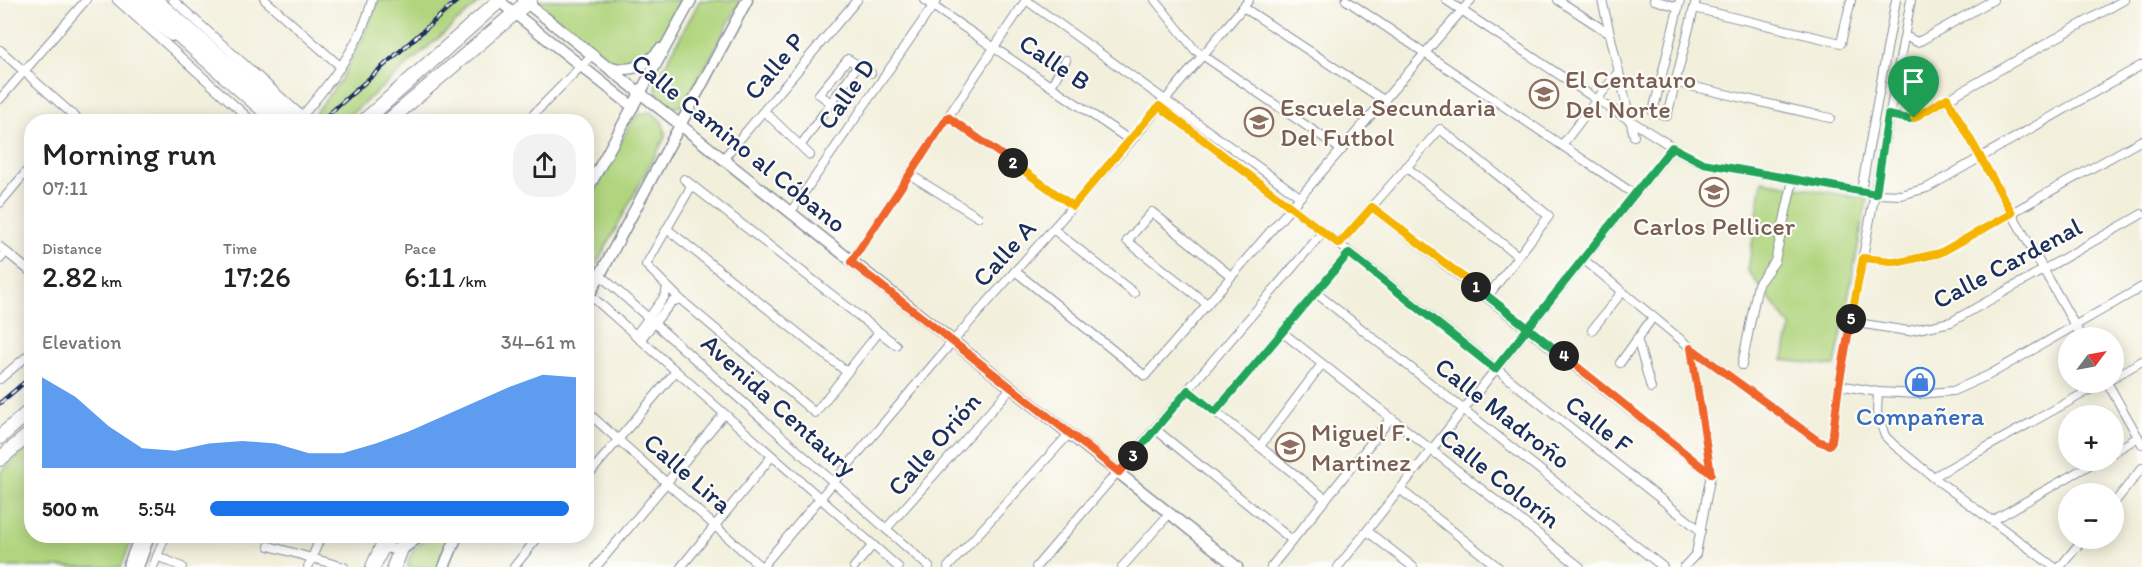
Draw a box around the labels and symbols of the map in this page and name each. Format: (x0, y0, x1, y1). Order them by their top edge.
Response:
street label: Calle P (737, 26, 811, 106)
street label: Calle B (1013, 26, 1097, 98)
street label: Calle Camino al Cóbano (625, 46, 853, 240)
street label: Calle D (810, 52, 882, 136)
pin (1888, 56, 1939, 118)
place label: El Centauro Del Norte (1565, 63, 1696, 125)
school or university icon: El Centauro Del Norte (1528, 78, 1560, 110)
place label: Escuela Secundaria Del Futbol (1280, 91, 1496, 153)
school or university icon: Escuela Secundaria Del Futbol (1243, 106, 1275, 138)
pin: 2 (998, 148, 1028, 178)
school or university icon: Carlos Pellicer (1698, 176, 1730, 208)
place label: Carlos Pellicer (1633, 210, 1796, 242)
street label: Calle Cardenal (1927, 210, 2087, 316)
street label: Calle A (965, 212, 1043, 293)
pin: 1 (1461, 272, 1491, 302)
pin: 5 (1836, 304, 1866, 334)
street label: Avenida Centaury (695, 327, 863, 483)
north arrow (2058, 327, 2124, 393)
pin: 4 (1549, 341, 1579, 371)
street label: Calle Madroño (1429, 350, 1577, 476)
shop icon: Compañera (1904, 366, 1936, 398)
street label: Calle Orión (880, 385, 988, 502)
street label: Calle F (1559, 388, 1639, 461)
place label: Compañera (1856, 400, 1985, 432)
place label: Miguel F. Martinez (1311, 416, 1411, 478)
street label: Calle Colorín (1433, 421, 1567, 535)
street label: Calle Lira (637, 426, 739, 520)
school or university icon: Miguel F. Martinez (1274, 431, 1306, 463)
pin: 3 (1118, 441, 1148, 471)

